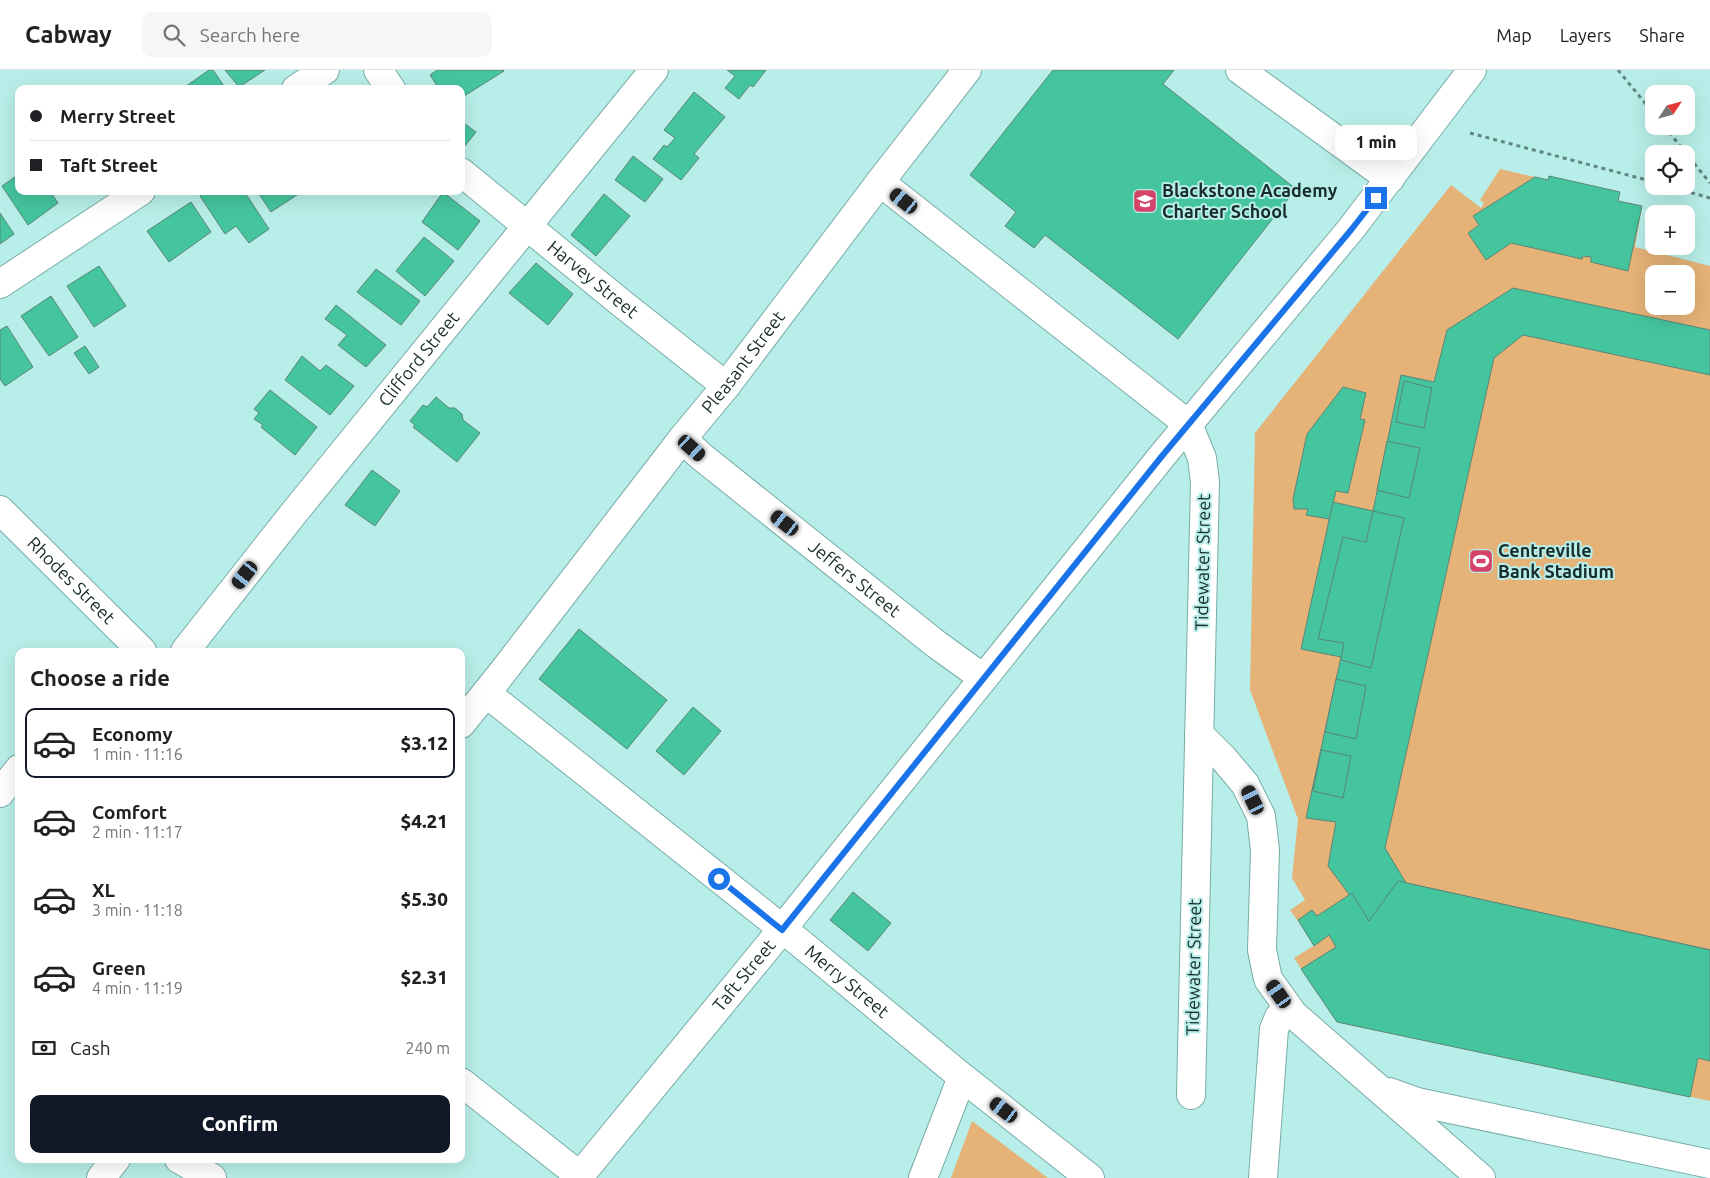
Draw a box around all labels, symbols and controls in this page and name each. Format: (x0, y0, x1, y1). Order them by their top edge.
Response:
search box (142, 12, 492, 57)
text: Cabway (25, 21, 112, 48)
icon: search (160, 21, 188, 49)
text: Search here (200, 24, 300, 46)
text: Map (1496, 25, 1532, 45)
text: Layers (1560, 25, 1611, 45)
text: Share (1639, 25, 1685, 45)
north arrow (1645, 85, 1695, 135)
map controls (1645, 85, 1695, 315)
text: Merry Street (60, 105, 175, 127)
callout: 1 min (1335, 126, 1417, 160)
text: 1 min (1356, 133, 1396, 151)
button: locate (1645, 145, 1695, 195)
text: Taft Street (60, 154, 158, 176)
place label: Blackstone Academy Charter School (1162, 180, 1338, 221)
car (887, 186, 920, 216)
route end (1365, 187, 1387, 209)
school or university icon: Blackstone Academy Charter School (1132, 188, 1158, 214)
button: + (1645, 205, 1695, 255)
street label: Harvey Street (544, 236, 643, 321)
button: − (1645, 265, 1695, 315)
street label: Clifford Street (374, 307, 462, 410)
street label: Pleasant Street (697, 307, 788, 417)
car (675, 432, 708, 464)
street label: Tidewater Street (1191, 494, 1213, 630)
car (768, 508, 801, 538)
street label: Rhodes Street (24, 532, 119, 627)
street label: Jeffers Street (805, 535, 905, 621)
place label: Centreville Bank Stadium (1498, 540, 1614, 581)
sports icon: Centreville Bank Stadium (1468, 548, 1494, 574)
car (229, 559, 260, 591)
text: Choose a ride (30, 665, 170, 690)
icon: car (32, 721, 77, 766)
text: Economy (92, 723, 173, 745)
text: $3.12 (400, 732, 448, 754)
text: 1 min · 11:16 (92, 745, 183, 763)
car (1239, 783, 1266, 817)
icon: car (32, 799, 77, 844)
text: Comfort (92, 801, 167, 823)
text: $4.21 (400, 810, 448, 832)
text: 2 min · 11:17 (92, 823, 183, 841)
route start (708, 868, 730, 890)
icon: car (32, 877, 77, 922)
text: XL (92, 879, 115, 901)
text: $5.30 (400, 888, 448, 910)
street label: Tidewater Street (1182, 899, 1204, 1035)
text: 3 min · 11:18 (92, 901, 183, 919)
street label: Taft Street (708, 935, 779, 1015)
street label: Merry Street (801, 940, 893, 1021)
icon: car (32, 955, 77, 1000)
text: Green (92, 957, 146, 979)
text: $2.31 (400, 966, 448, 988)
car (1264, 977, 1293, 1011)
text: 4 min · 11:19 (92, 979, 183, 997)
icon: cash (30, 1034, 58, 1062)
text: Cash (70, 1037, 111, 1059)
text: 240 m (405, 1039, 450, 1057)
button: Confirm (30, 1095, 450, 1153)
car (987, 1095, 1020, 1125)

